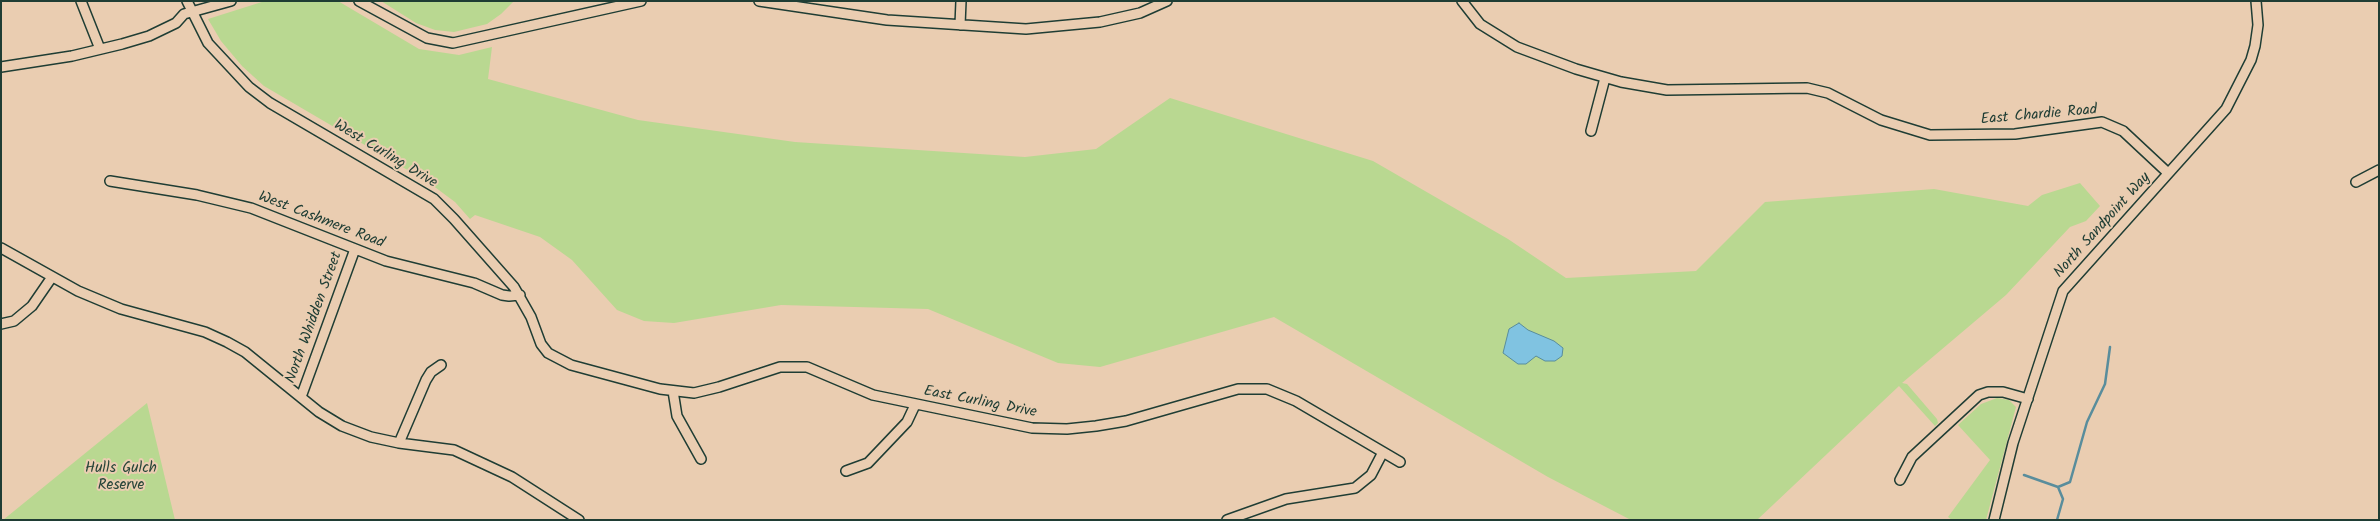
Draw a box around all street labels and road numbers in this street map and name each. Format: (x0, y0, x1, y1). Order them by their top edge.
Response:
street label: East Chardie Road (1980, 102, 2098, 130)
street label: West Curling Drive (330, 117, 440, 193)
street label: North Sandpoint Way (2051, 170, 2155, 282)
street label: West Cashmere Road (255, 189, 387, 253)
street label: North Whidden Street (283, 250, 347, 386)
street label: East Curling Drive (922, 383, 1038, 423)

